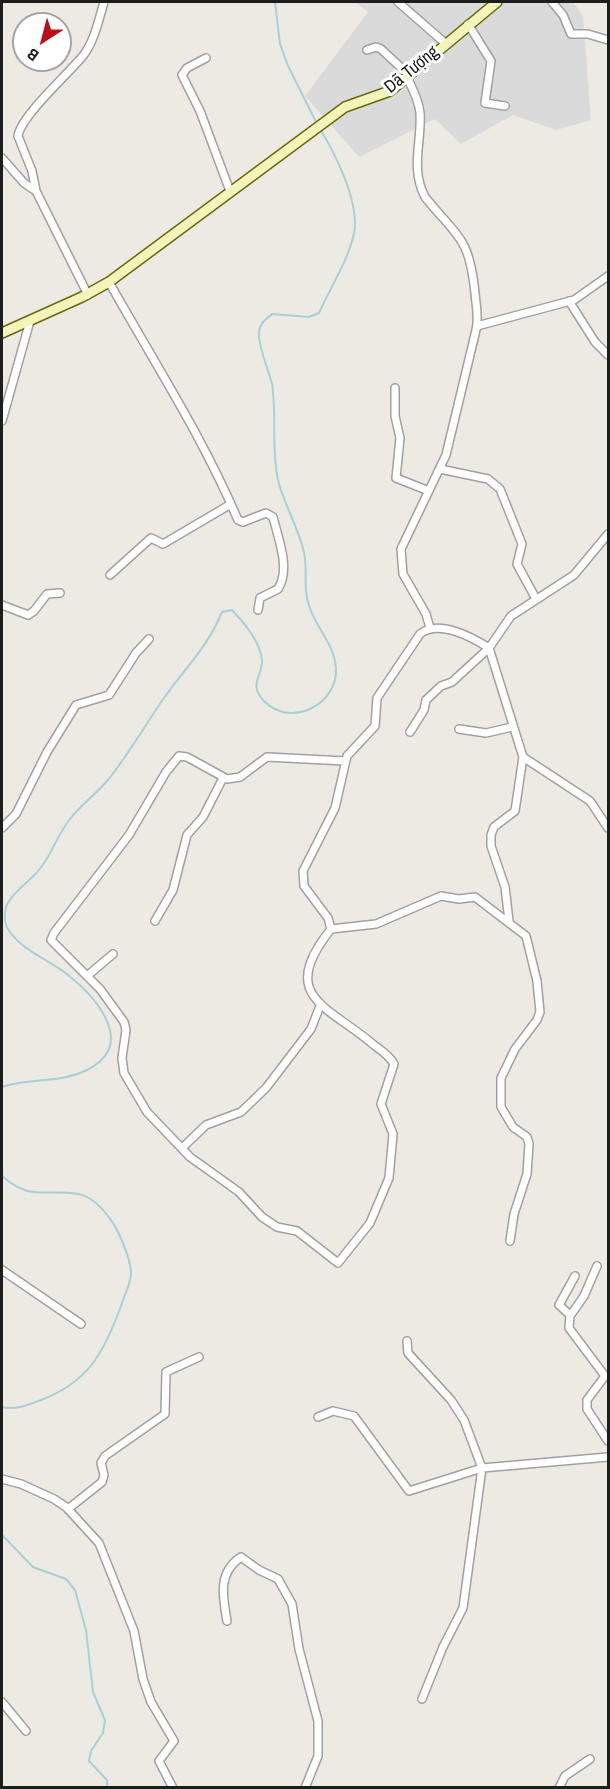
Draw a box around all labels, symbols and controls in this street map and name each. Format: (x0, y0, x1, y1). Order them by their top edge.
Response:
north arrow (12, 12, 72, 72)
street label: Dã Tượng (381, 42, 443, 98)
text: B (22, 43, 43, 67)

